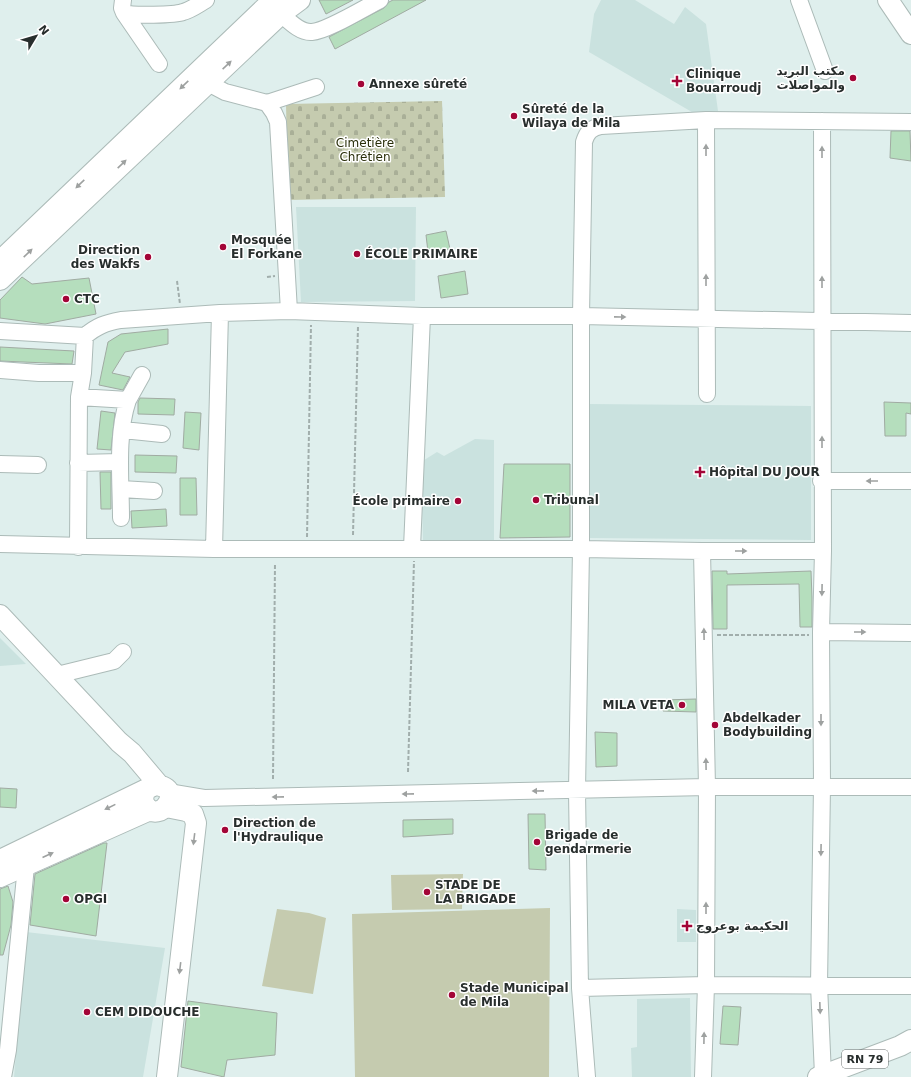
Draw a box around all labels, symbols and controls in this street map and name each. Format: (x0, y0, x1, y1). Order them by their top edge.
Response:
north arrow (16, 16, 56, 56)
text: N (36, 23, 51, 38)
one-way arrow (222, 60, 232, 70)
place label: مكتب البريد والمواصلات (776, 64, 845, 93)
place label: Clinique Bouarroudj (686, 67, 761, 95)
marker: مكتب البريد والمواصلات (848, 73, 858, 83)
marker: Clinique Bouarroudj (671, 75, 683, 87)
place label: Annexe sûreté (369, 77, 467, 91)
marker: Annexe sûreté (356, 79, 366, 89)
one-way arrow (179, 80, 189, 89)
place label: Sûreté de la Wilaya de Mila (522, 102, 620, 130)
marker: Sûreté de la Wilaya de Mila (509, 111, 519, 121)
park label: Cimetière Chrétien (336, 136, 394, 164)
one-way arrow (703, 143, 709, 156)
one-way arrow (819, 145, 825, 158)
one-way arrow (118, 160, 127, 169)
one-way arrow (75, 179, 85, 189)
place label: Mosquée El Forkane (231, 233, 302, 261)
marker: Mosquée El Forkane (218, 242, 228, 252)
place label: Direction des Wakfs (71, 243, 140, 271)
place label: ÉCOLE PRIMAIRE (365, 246, 478, 261)
one-way arrow (23, 249, 33, 258)
marker: ÉCOLE PRIMAIRE (352, 249, 362, 259)
marker: Direction des Wakfs (143, 252, 153, 262)
one-way arrow (703, 273, 709, 286)
one-way arrow (819, 275, 825, 288)
place label: CTC (74, 292, 100, 306)
marker: CTC (61, 294, 71, 304)
one-way arrow (614, 314, 627, 320)
one-way arrow (819, 435, 825, 448)
place label: Hôpital DU JOUR (709, 465, 820, 479)
marker: Hôpital DU JOUR (694, 466, 706, 478)
one-way arrow (865, 478, 878, 484)
place label: École primaire (353, 493, 450, 508)
place label: Tribunal (544, 493, 599, 507)
marker: Tribunal (531, 495, 541, 505)
marker: École primaire (453, 496, 463, 506)
one-way arrow (735, 548, 748, 554)
one-way arrow (818, 584, 825, 596)
one-way arrow (701, 627, 707, 640)
one-way arrow (854, 629, 867, 635)
place label: MILA VETA (602, 698, 675, 712)
marker: MILA VETA (677, 700, 687, 710)
place label: Abdelkader Bodybuilding (723, 711, 812, 739)
one-way arrow (818, 714, 824, 727)
marker: Abdelkader Bodybuilding (710, 720, 720, 730)
one-way arrow (703, 758, 710, 770)
one-way arrow (532, 788, 544, 795)
one-way arrow (401, 791, 414, 797)
one-way arrow (271, 794, 284, 800)
one-way arrow (105, 804, 116, 810)
place label: Direction de l'Hydraulique (233, 816, 323, 844)
marker: Direction de l'Hydraulique (220, 825, 230, 835)
place label: Brigade de gendarmerie (545, 828, 632, 856)
one-way arrow (191, 832, 198, 845)
marker: Brigade de gendarmerie (532, 837, 542, 847)
one-way arrow (818, 844, 824, 857)
one-way arrow (43, 852, 55, 858)
place label: STADE DE LA BRIGADE (435, 878, 516, 906)
marker: STADE DE LA BRIGADE (422, 887, 432, 897)
place label: OPGI (74, 892, 107, 906)
marker: OPGI (61, 894, 71, 904)
one-way arrow (703, 901, 709, 914)
place label: الحكيمة بوعروج (696, 919, 788, 934)
marker: الحكيمة بوعروج (681, 920, 693, 932)
one-way arrow (176, 962, 183, 974)
place label: Stade Municipal de Mila (460, 981, 569, 1009)
marker: Stade Municipal de Mila (447, 990, 457, 1000)
one-way arrow (817, 1002, 823, 1015)
place label: CEM DIDOUCHE (95, 1005, 200, 1019)
marker: CEM DIDOUCHE (82, 1007, 92, 1017)
one-way arrow (701, 1031, 707, 1044)
road number: RN 79 (842, 1050, 888, 1068)

